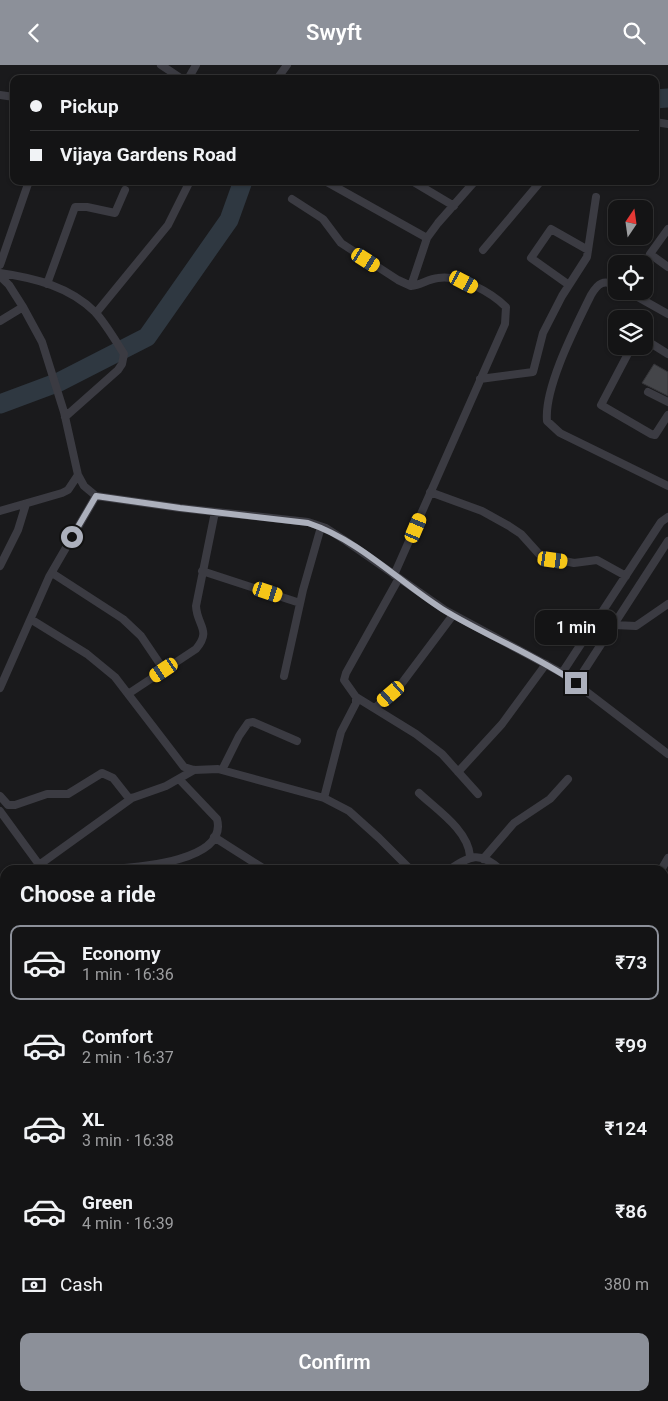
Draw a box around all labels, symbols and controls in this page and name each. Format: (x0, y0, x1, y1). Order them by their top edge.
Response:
icon: back (20, 19, 48, 47)
icon: search (620, 19, 648, 47)
text: Swyft (306, 20, 362, 45)
text: Pickup (60, 95, 119, 118)
text: Vijaya Gardens Road (60, 143, 236, 166)
north arrow (608, 200, 652, 245)
map controls (608, 200, 653, 355)
car (349, 246, 382, 274)
button: locate (608, 255, 653, 300)
car (447, 268, 480, 296)
button: layers (608, 310, 653, 355)
car (403, 511, 428, 545)
route start (61, 526, 83, 548)
car (537, 550, 568, 570)
car (251, 580, 284, 604)
callout: 1 min (535, 611, 617, 645)
text: 1 min (556, 618, 596, 637)
car (147, 655, 180, 685)
route end (565, 672, 587, 694)
car (374, 678, 407, 710)
text: Choose a ride (20, 882, 156, 907)
icon: car (22, 940, 67, 985)
text: Economy (82, 942, 161, 965)
text: ₹73 (615, 951, 647, 974)
text: 1 min · 16:36 (82, 965, 174, 984)
icon: car (22, 1023, 67, 1068)
text: Comfort (82, 1025, 153, 1048)
text: ₹99 (615, 1034, 647, 1057)
text: 2 min · 16:37 (82, 1048, 174, 1067)
icon: car (22, 1106, 67, 1151)
text: XL (82, 1108, 104, 1131)
text: ₹124 (604, 1117, 647, 1140)
text: 3 min · 16:38 (82, 1131, 174, 1150)
icon: car (22, 1189, 67, 1234)
text: Green (82, 1191, 133, 1214)
text: ₹86 (615, 1200, 647, 1223)
text: 4 min · 16:39 (82, 1214, 174, 1233)
icon: cash (20, 1271, 48, 1299)
text: Cash (60, 1273, 103, 1296)
text: 380 m (604, 1275, 649, 1294)
button: Confirm (20, 1333, 649, 1391)

